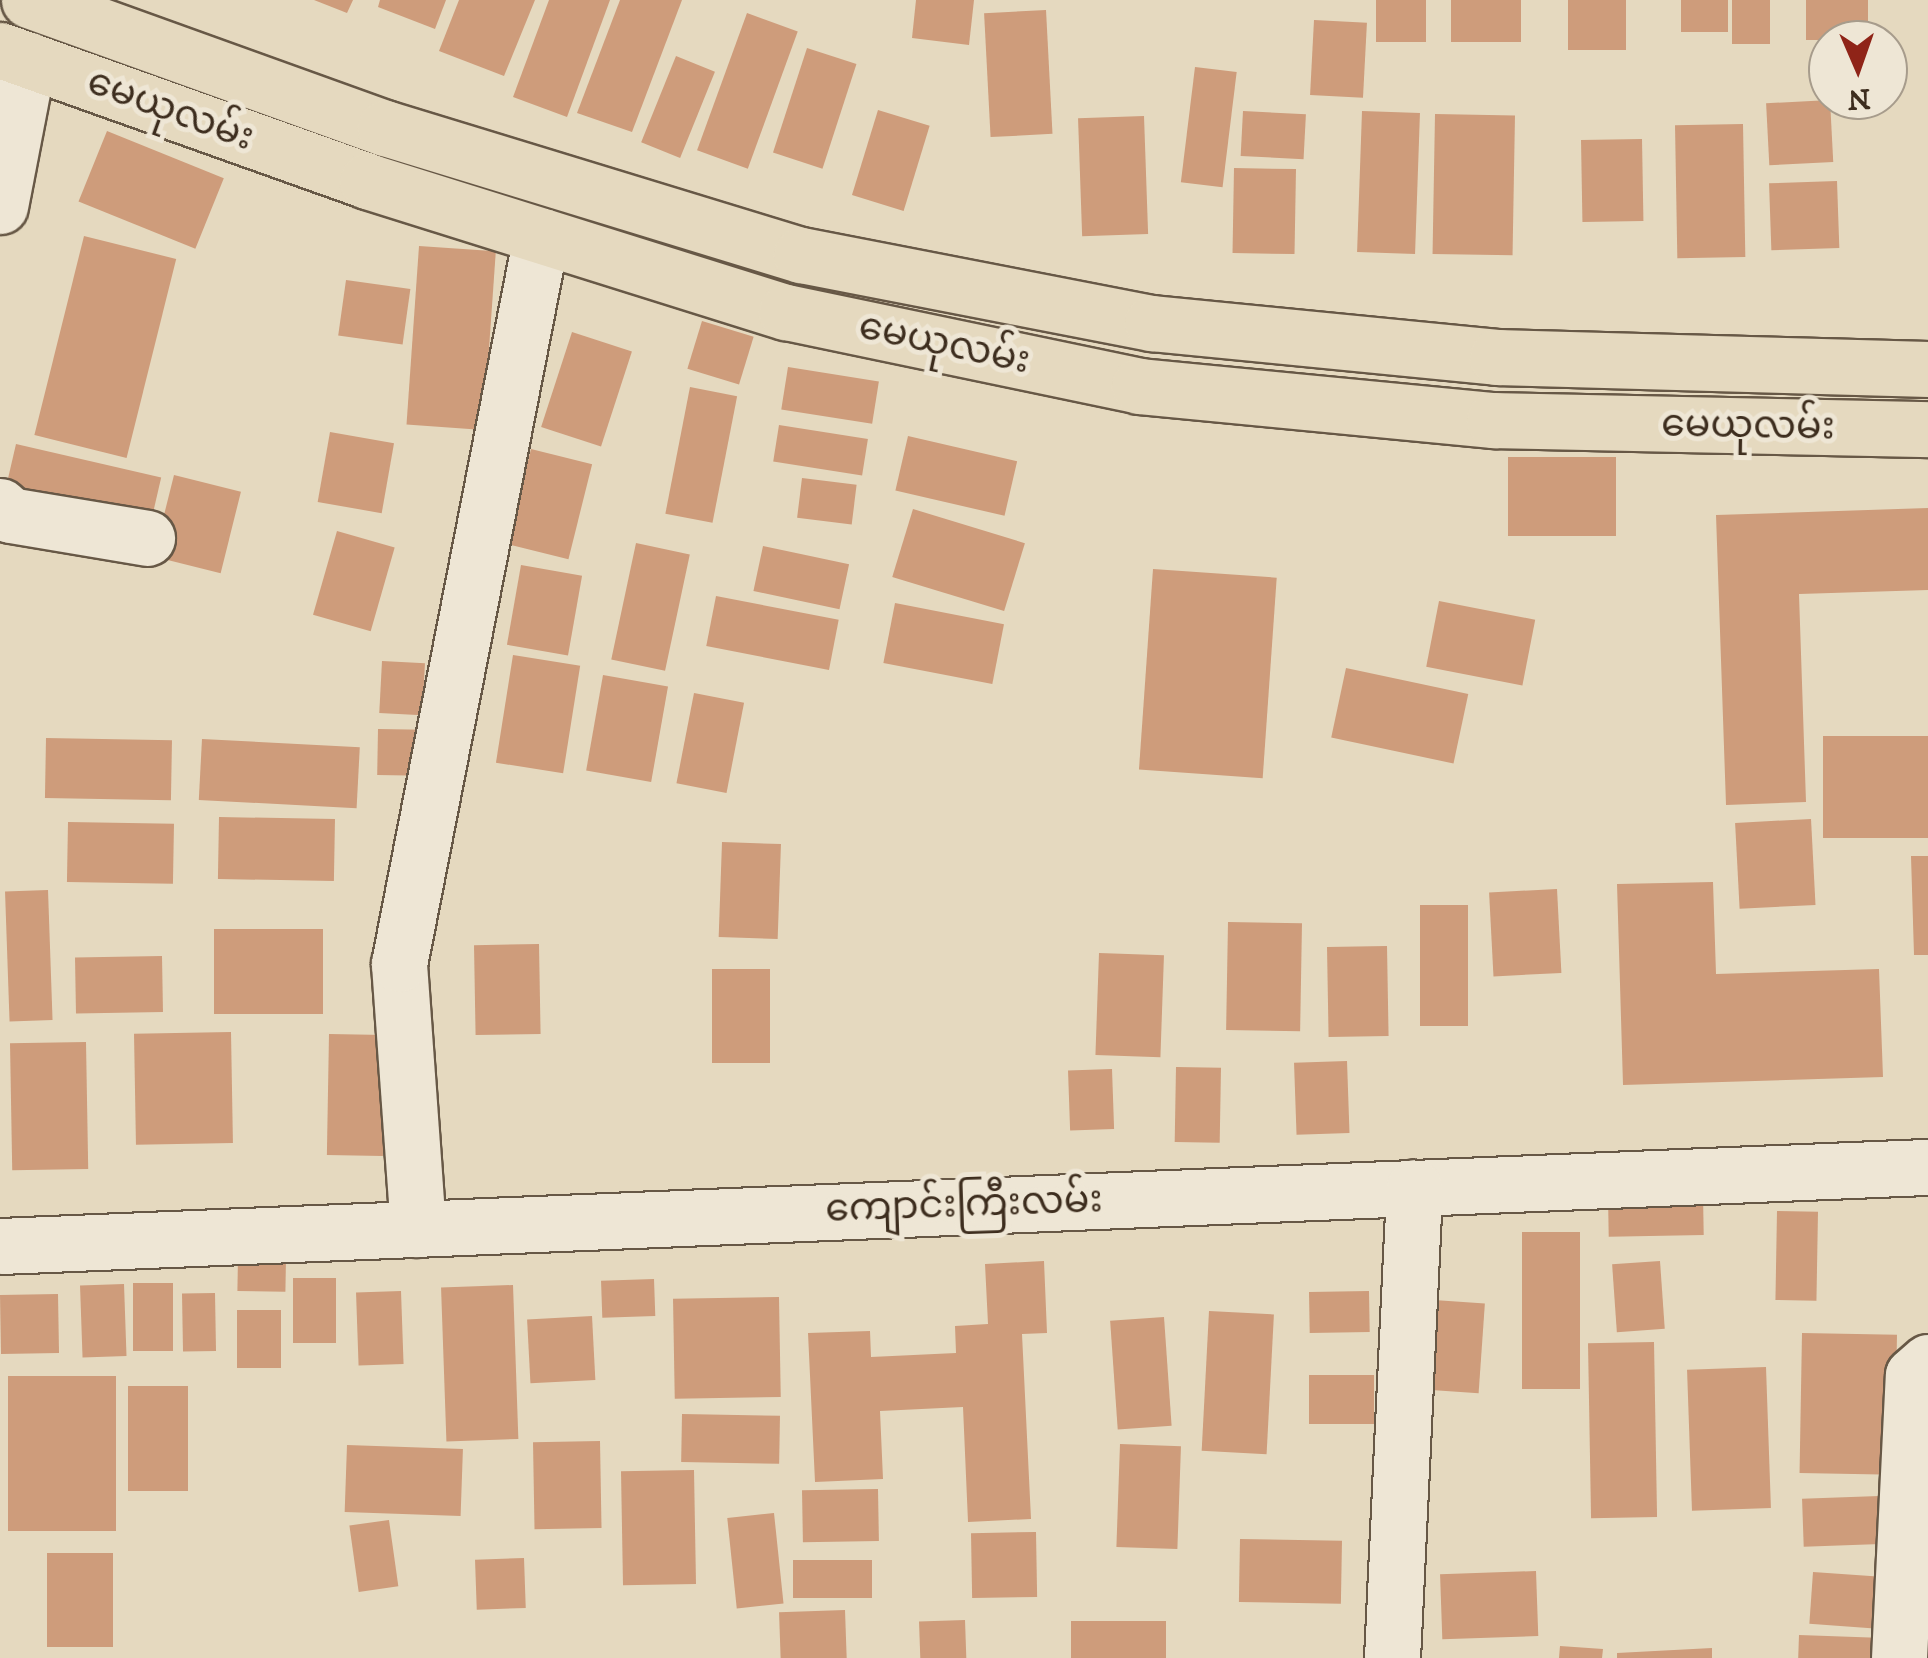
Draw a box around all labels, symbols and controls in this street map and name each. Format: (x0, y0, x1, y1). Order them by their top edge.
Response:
north arrow (1808, 20, 1908, 120)
street label: မေယုလမ်း (81, 60, 259, 162)
text: N (1847, 81, 1871, 116)
street label: မေယုလမ်း (854, 305, 1034, 385)
street label: မေယုလမ်း (1661, 403, 1835, 451)
street label: ကျောင်းကြီးလမ်း (825, 1178, 1103, 1234)

